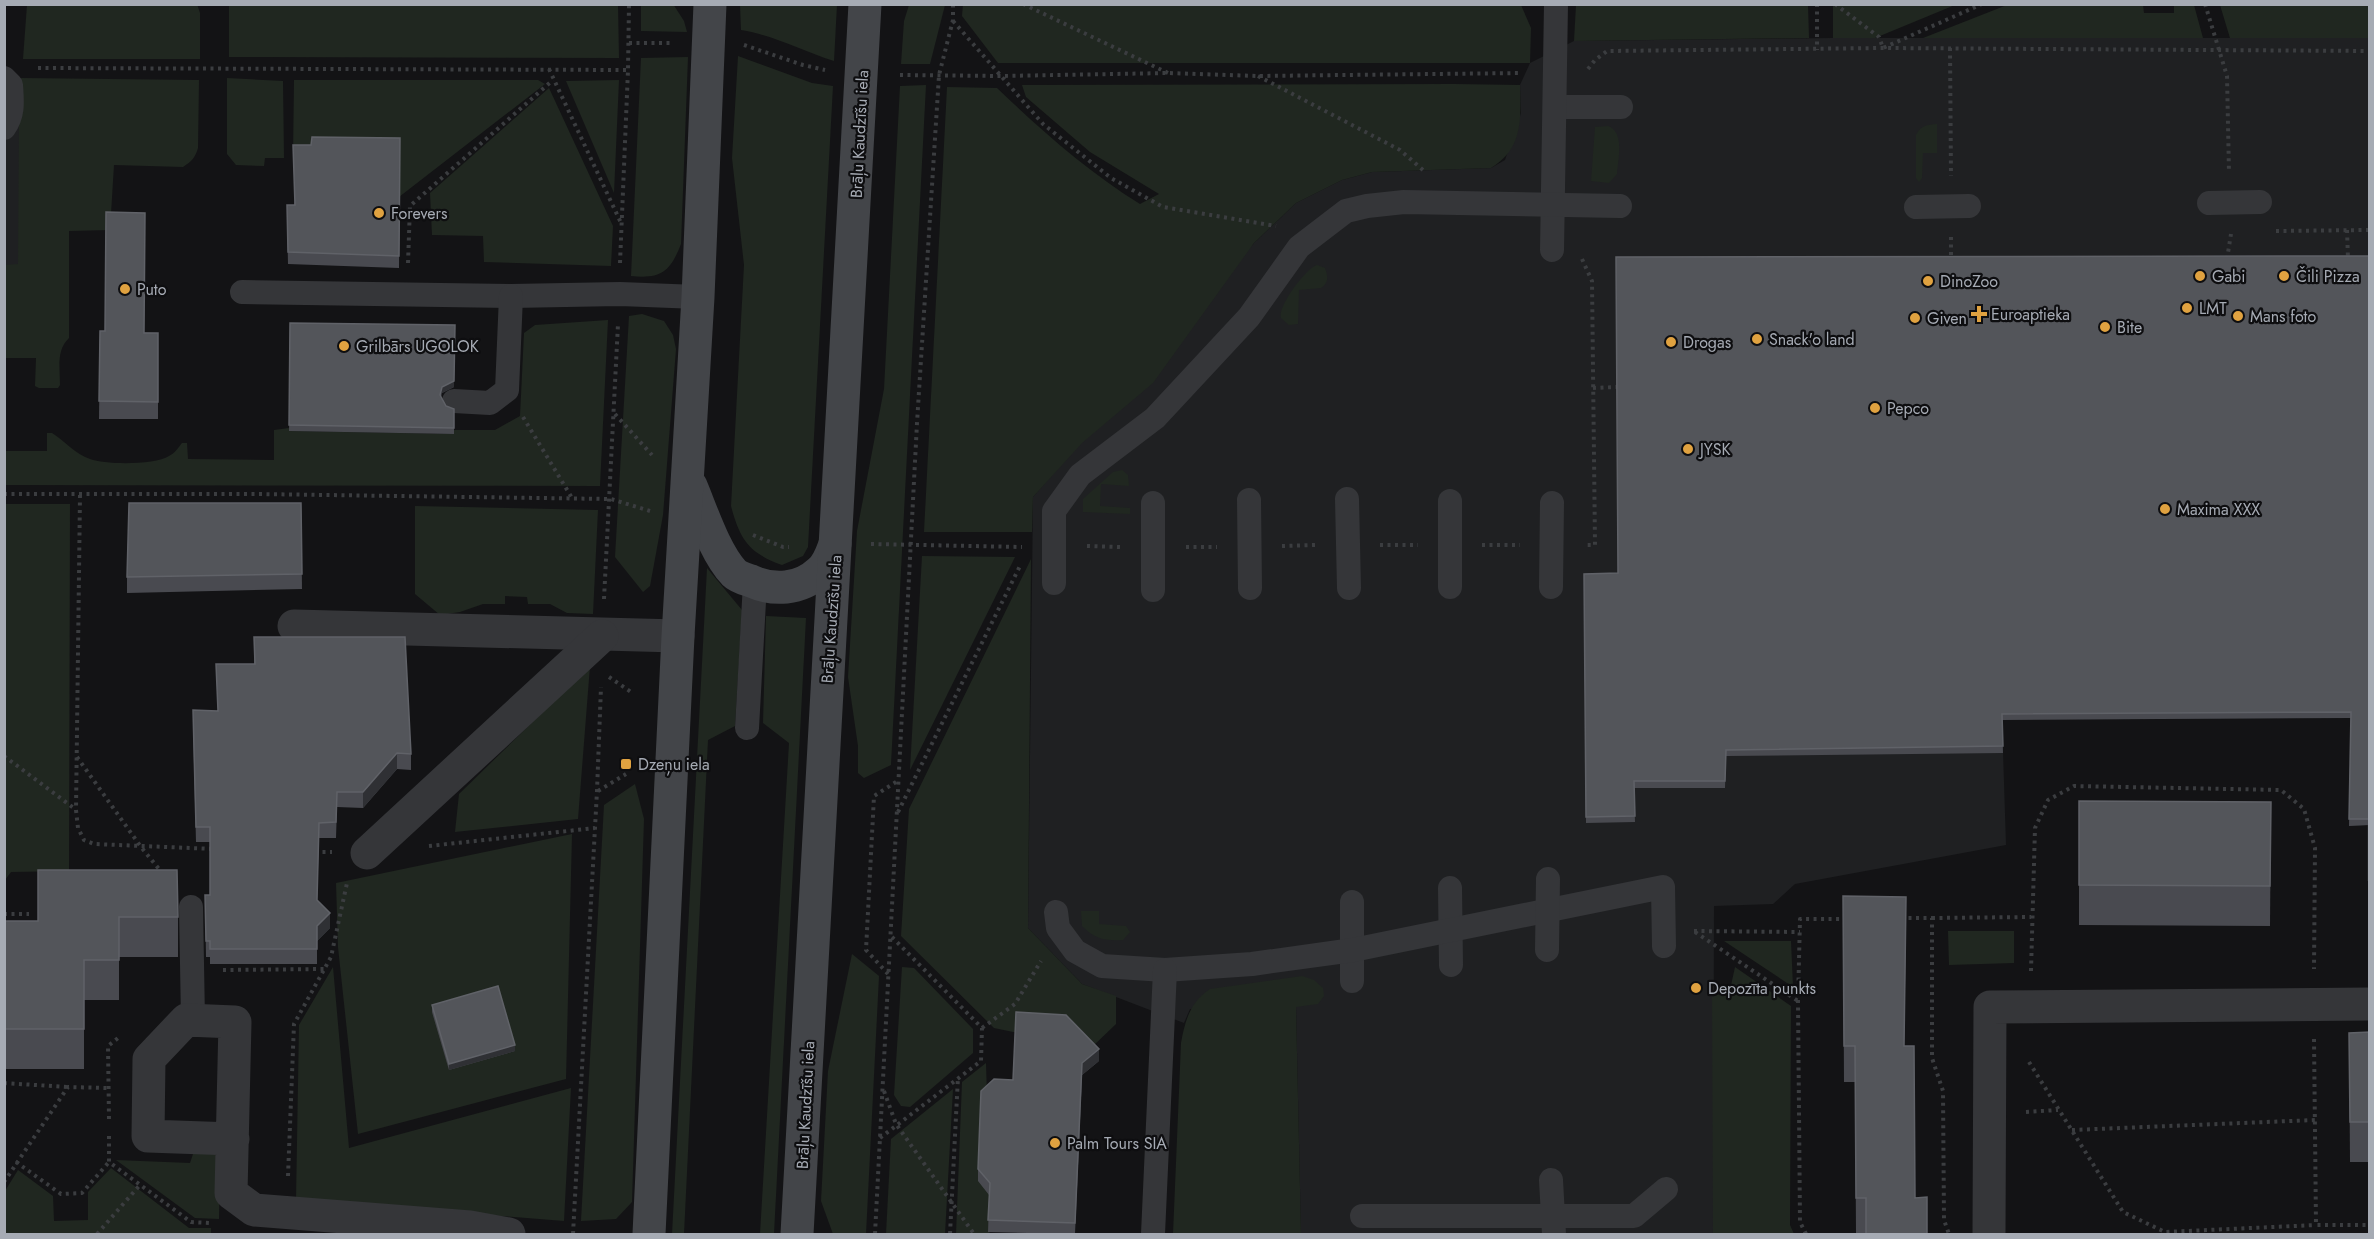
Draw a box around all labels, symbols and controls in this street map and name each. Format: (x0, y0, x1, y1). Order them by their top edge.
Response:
street label: Brāļu Kaudzīšu iela (845, 69, 874, 199)
place label: Forevers (391, 202, 447, 225)
marker: Forevers (372, 206, 386, 220)
place label: Gabi (2212, 265, 2245, 288)
place label: Čili Pizza (2296, 265, 2360, 288)
marker: Gabi (2193, 269, 2207, 283)
marker: Čili Pizza (2277, 269, 2291, 283)
place label: DinoZoo (1940, 270, 1998, 293)
marker: DinoZoo (1921, 274, 1935, 288)
place label: Puto (137, 278, 167, 301)
marker: Puto (118, 282, 132, 296)
place label: LMT (2199, 297, 2227, 320)
marker: LMT (2180, 301, 2194, 315)
place label: Euroaptieka (1991, 303, 2070, 326)
place label: Mans foto (2250, 305, 2316, 328)
place label: Given (1927, 307, 1967, 330)
marker: Euroaptieka (1972, 307, 1986, 321)
marker: Mans foto (2231, 309, 2245, 323)
marker: Given (1908, 311, 1922, 325)
place label: Bite (2117, 316, 2142, 339)
marker: Bite (2098, 320, 2112, 334)
place label: Snack'o land (1769, 328, 1855, 351)
place label: Drogas (1683, 331, 1731, 354)
marker: Snack'o land (1750, 332, 1764, 346)
place label: Grilbārs UGOLOK (356, 335, 479, 358)
marker: Drogas (1664, 335, 1678, 349)
marker: Grilbārs UGOLOK (337, 339, 351, 353)
place label: Pepco (1887, 397, 1929, 420)
marker: Pepco (1868, 401, 1882, 415)
place label: JYSK (1698, 438, 1731, 461)
marker: JYSK (1681, 442, 1695, 456)
place label: Maxima XXX (2177, 498, 2260, 521)
marker: Maxima XXX (2158, 502, 2172, 516)
street label: Brāļu Kaudzīšu iela (816, 554, 847, 684)
place label: Dzeņu iela (638, 753, 710, 776)
marker: Dzeņu iela (619, 757, 633, 771)
place label: Depozīta punkts (1708, 977, 1816, 1000)
marker: Depozīta punkts (1689, 981, 1703, 995)
street label: Brāļu Kaudzīšu iela (791, 1040, 820, 1170)
place label: Palm Tours SIA (1067, 1132, 1167, 1155)
marker: Palm Tours SIA (1048, 1136, 1062, 1150)

